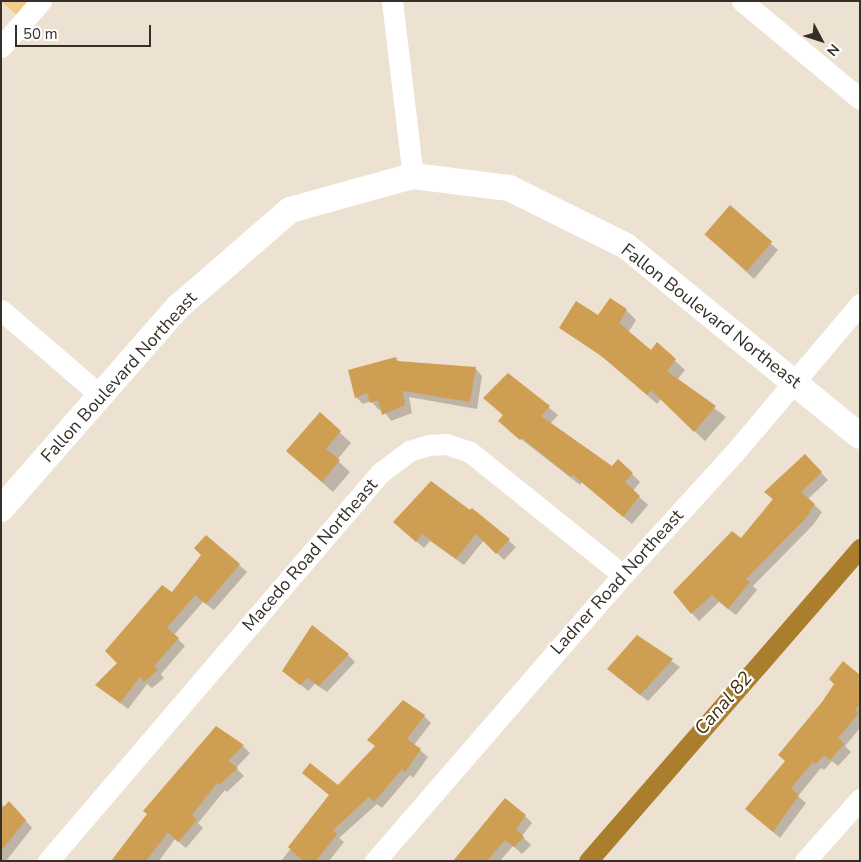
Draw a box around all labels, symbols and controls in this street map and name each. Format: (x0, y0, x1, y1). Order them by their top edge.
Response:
scale bar (18, 15, 154, 47)
north arrow (796, 15, 846, 65)
text: 50 m (23, 24, 58, 44)
text: N (822, 40, 844, 60)
street label: Fallon Boulevard Northeast (617, 239, 805, 393)
street label: Fallon Boulevard Northeast (37, 287, 201, 467)
street label: Macedo Road Northeast (238, 474, 382, 636)
street label: Ladner Road Northeast (546, 505, 688, 659)
water label: Canal 82 (690, 668, 758, 740)

